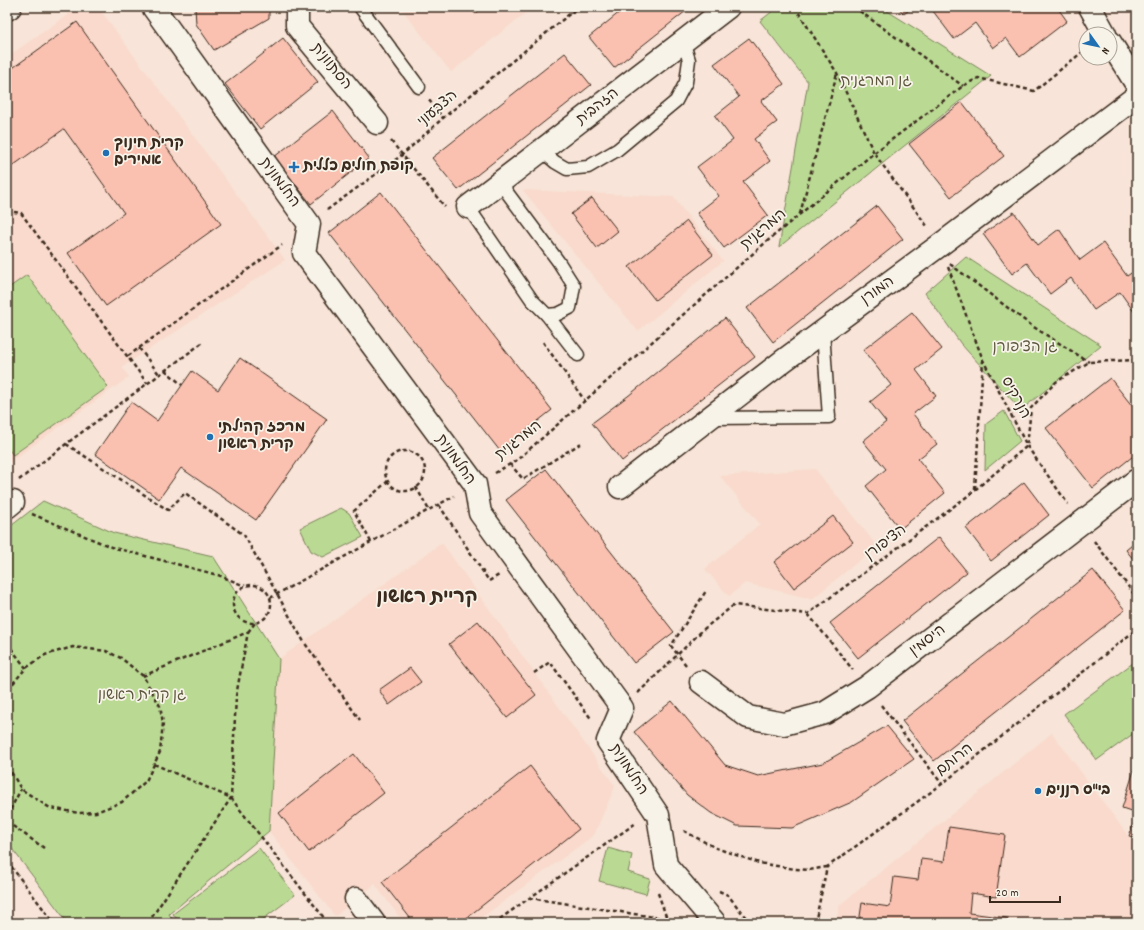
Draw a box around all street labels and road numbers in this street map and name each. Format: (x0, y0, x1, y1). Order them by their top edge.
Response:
street label: הסתוונית (305, 39, 357, 95)
street label: הזהבית (571, 83, 624, 131)
street label: הצבעוני (413, 85, 463, 133)
street label: החלמונית (253, 153, 305, 213)
street label: המרגנית (736, 204, 792, 256)
street label: המורן (857, 271, 899, 311)
street label: הנרקיס (995, 373, 1035, 423)
street label: המרגנית (491, 416, 547, 466)
street label: החלמונית (430, 430, 480, 490)
street label: הציפורן (860, 520, 912, 566)
street label: היסמין (905, 620, 951, 662)
street label: הרותם (932, 738, 978, 782)
street label: החלמונית (603, 740, 653, 800)

